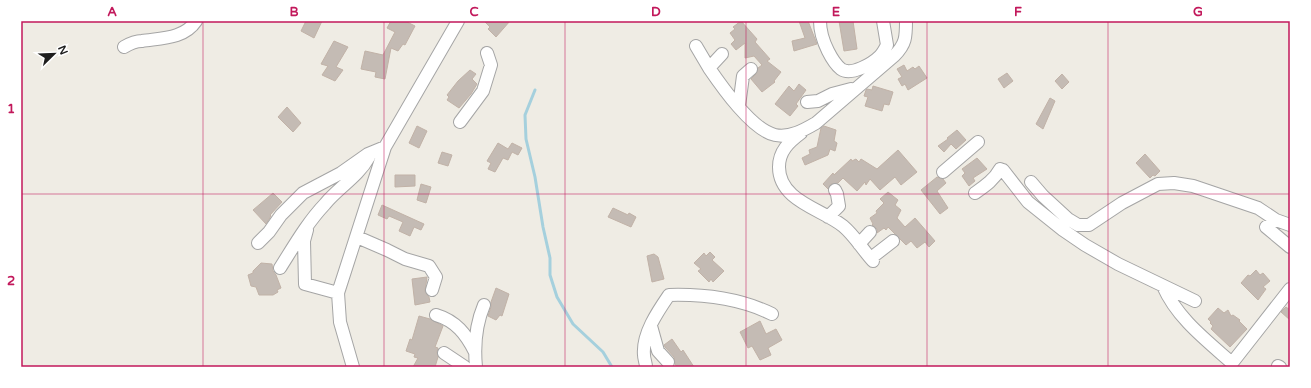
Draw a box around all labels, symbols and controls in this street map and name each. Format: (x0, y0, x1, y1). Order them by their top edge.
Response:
text: A (107, 4, 117, 20)
text: B (289, 4, 299, 20)
text: C (469, 4, 479, 20)
text: D (651, 4, 661, 20)
text: E (832, 4, 840, 20)
text: F (1014, 4, 1022, 20)
text: G (1193, 4, 1203, 20)
north arrow (34, 34, 74, 74)
text: N (55, 44, 70, 57)
text: 1 (7, 101, 15, 117)
text: 2 (7, 273, 15, 289)

